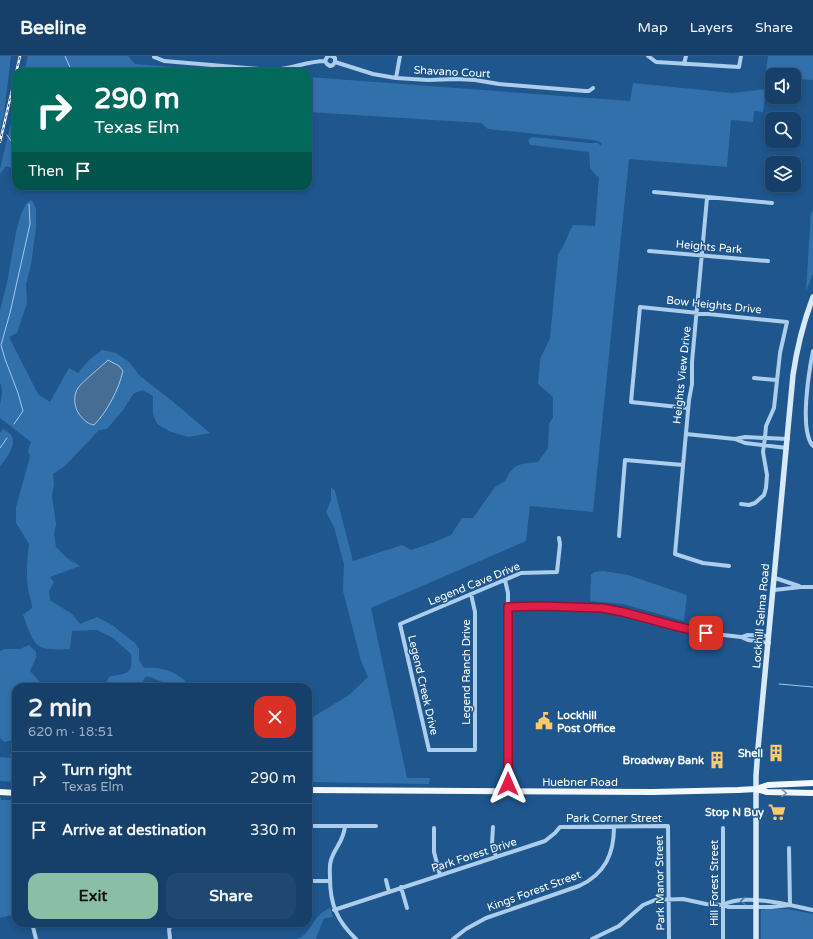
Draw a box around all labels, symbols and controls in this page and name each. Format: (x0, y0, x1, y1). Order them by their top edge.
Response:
text: Beeline (20, 17, 86, 39)
text: Map (638, 19, 668, 36)
text: Layers (690, 19, 733, 36)
text: Share (755, 19, 793, 36)
street label: Shavano Court (413, 63, 491, 81)
map controls (765, 68, 801, 192)
button: sound (765, 68, 801, 104)
text: 290 m (94, 82, 180, 116)
icon: right (28, 84, 80, 136)
button: search (765, 112, 801, 148)
text: Texas Elm (94, 116, 180, 138)
button: layers (765, 156, 801, 192)
icon: arrive (72, 160, 94, 182)
text: Then (28, 162, 64, 180)
street label: Heights Park (675, 238, 743, 256)
street label: Bow Heights Drive (666, 294, 762, 316)
street label: Heights View Drive (670, 326, 694, 424)
street label: Legend Cave Drive (426, 560, 522, 608)
street label: Lockhill Selma Road (750, 563, 772, 669)
pin (689, 616, 723, 650)
street label: Legend Ranch Drive (460, 619, 473, 725)
icon: arrive (695, 622, 717, 644)
street label: Legend Creek Drive (405, 634, 441, 736)
text: 2 min (28, 694, 92, 723)
button: close (254, 696, 296, 738)
place label: Lockhill Post Office (557, 709, 616, 735)
public building icon: Lockhill Post Office (534, 711, 554, 731)
text: 620 m · 18:51 (28, 724, 114, 740)
building icon: Shell (766, 743, 786, 763)
place label: Shell (738, 747, 763, 760)
building icon: Broadway Bank (707, 750, 727, 770)
place label: Broadway Bank (623, 754, 704, 768)
text: Turn right (62, 761, 132, 779)
position arrow (487, 763, 529, 805)
icon: right (28, 767, 50, 789)
text: 290 m (250, 769, 296, 787)
street label: Huebner Road (542, 776, 618, 789)
text: Texas Elm (62, 779, 124, 795)
one-way arrow (781, 789, 787, 797)
supermarket icon: Stop N Buy (767, 802, 787, 822)
place label: Stop N Buy (705, 806, 764, 820)
street label: Park Corner Street (566, 812, 662, 825)
icon: arrive (28, 819, 50, 841)
text: Arrive at destination (62, 821, 206, 839)
text: 330 m (250, 821, 296, 839)
street label: Park Forest Drive (430, 835, 518, 875)
street label: Park Manor Street (653, 835, 667, 931)
street label: Hill Forest Street (708, 840, 721, 926)
street label: Kings Forest Street (485, 868, 583, 914)
button: Exit (28, 873, 158, 919)
button: Share (166, 873, 296, 919)
one-way arrow (740, 896, 746, 905)

